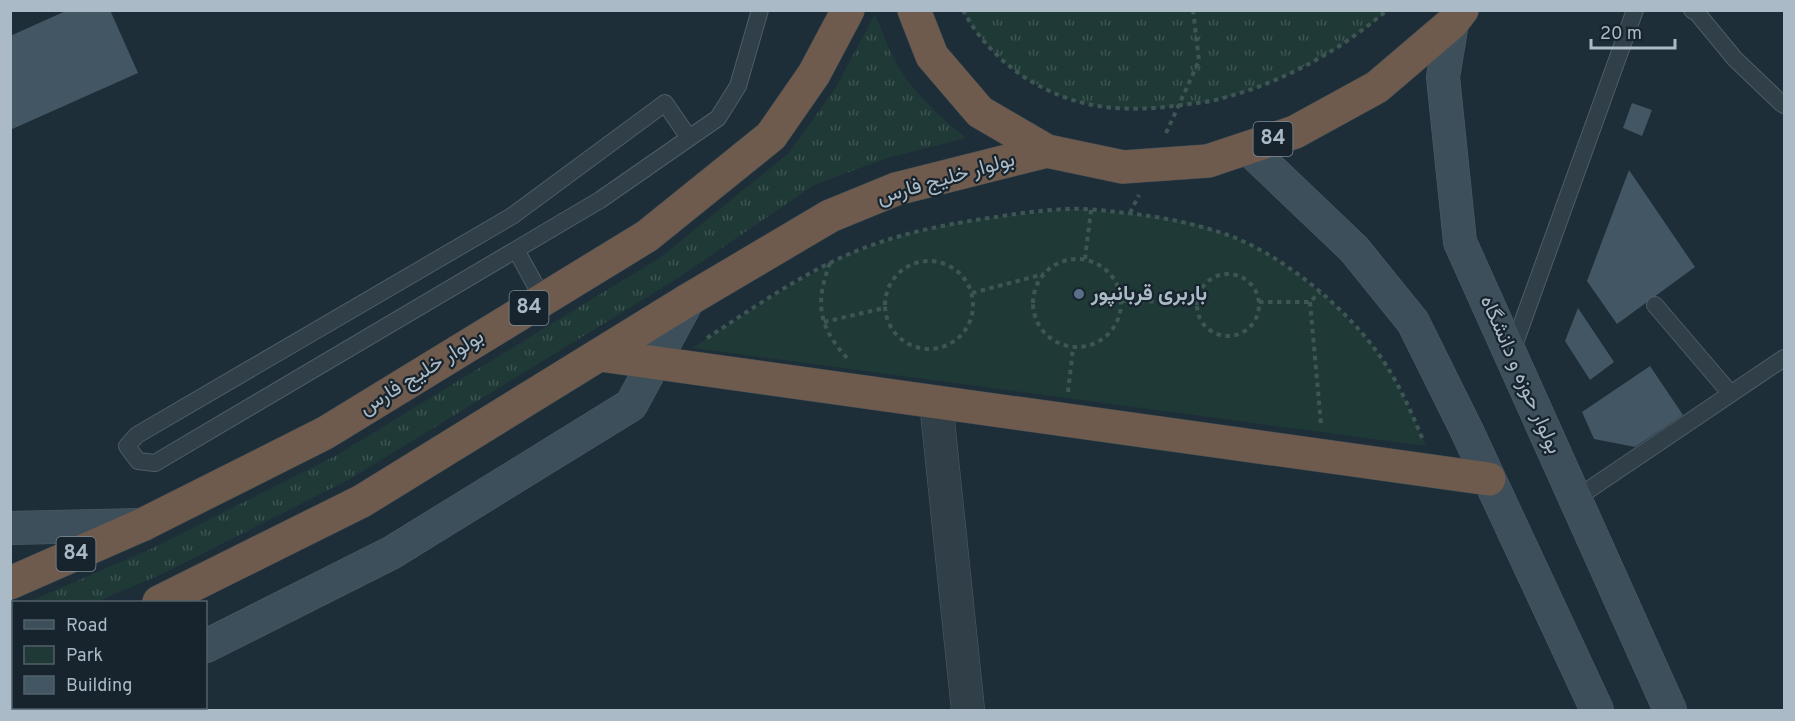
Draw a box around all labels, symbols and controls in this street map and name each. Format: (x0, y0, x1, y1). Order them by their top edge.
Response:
scale bar (1591, 12, 1675, 50)
text: 20 m (1600, 23, 1642, 46)
road number: 84 (1254, 122, 1292, 156)
street label: بولوار خلیج فارس (874, 146, 1018, 212)
place label: باربری قربانپور (1090, 281, 1207, 308)
marker: باربری قربانپور (1072, 287, 1086, 301)
road number: 84 (510, 291, 548, 325)
street label: بولوار حوزه و دانشگاه (1473, 292, 1567, 458)
street label: بولوار خلیج فارس (355, 324, 489, 422)
road number: 84 (56, 537, 96, 571)
legend (12, 601, 207, 709)
text: Road (66, 615, 108, 638)
text: Park (66, 645, 103, 668)
text: Building (66, 675, 132, 698)

